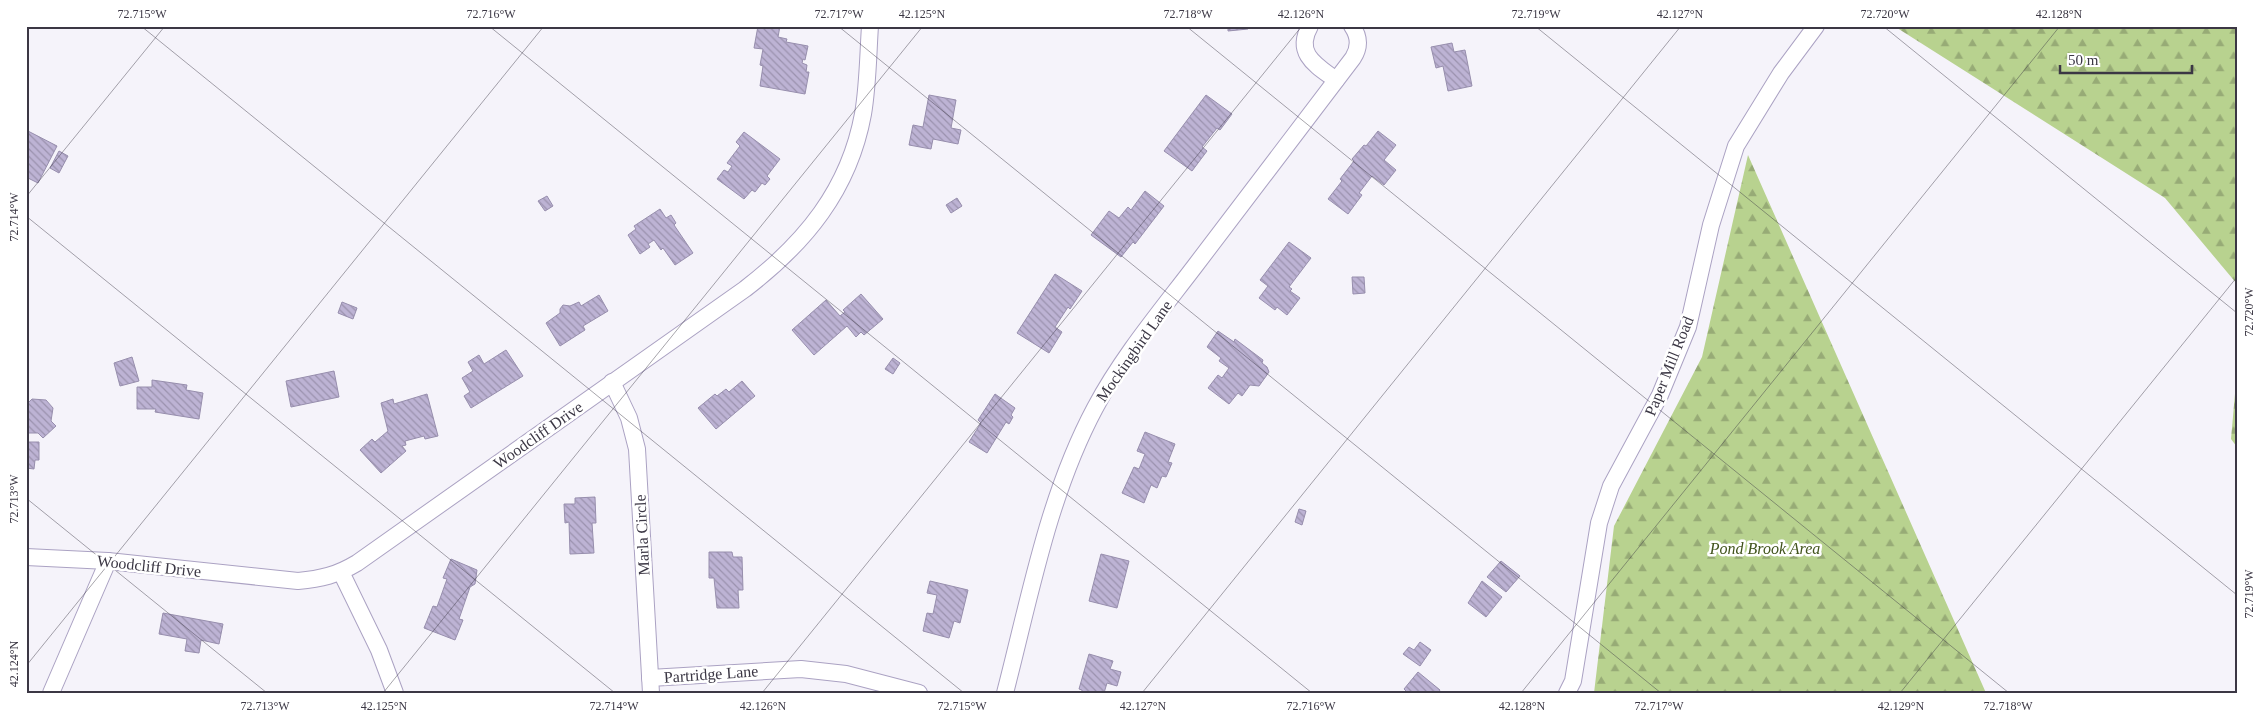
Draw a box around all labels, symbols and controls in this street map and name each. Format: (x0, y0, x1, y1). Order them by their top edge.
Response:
text: 72.715°W (117, 7, 167, 21)
text: 72.716°W (466, 7, 516, 21)
text: 72.717°W (814, 7, 864, 21)
text: 42.125°N (899, 7, 946, 21)
text: 72.718°W (1163, 7, 1213, 21)
text: 42.126°N (1278, 7, 1325, 21)
text: 72.719°W (1511, 7, 1561, 21)
text: 42.127°N (1657, 7, 1704, 21)
text: 72.720°W (1860, 7, 1910, 21)
text: 42.128°N (2036, 7, 2083, 21)
scale bar (2060, 42, 2193, 74)
text: 50 m (2068, 52, 2099, 68)
text: 72.714°W (7, 192, 21, 242)
text: 72.720°W (2242, 287, 2256, 337)
street label: Mockingbird Lane (1093, 297, 1176, 405)
street label: Paper Mill Road (1641, 314, 1698, 419)
street label: Woodcliff Drive (490, 398, 586, 472)
text: 72.713°W (7, 474, 21, 524)
street label: Marla Circle (631, 494, 653, 576)
park label: Pond Brook Area (1709, 540, 1820, 557)
street label: Woodcliff Drive (96, 552, 202, 580)
text: 72.719°W (2242, 569, 2256, 619)
text: 42.124°N (7, 640, 21, 687)
street label: Partridge Lane (663, 662, 759, 687)
text: 72.713°W (240, 699, 290, 713)
text: 42.125°N (361, 699, 408, 713)
text: 72.714°W (589, 699, 639, 713)
text: 42.126°N (740, 699, 787, 713)
text: 72.715°W (937, 699, 987, 713)
text: 42.127°N (1120, 699, 1167, 713)
text: 72.716°W (1286, 699, 1336, 713)
text: 42.128°N (1499, 699, 1546, 713)
text: 72.717°W (1634, 699, 1684, 713)
text: 42.129°N (1878, 699, 1925, 713)
text: 72.718°W (1983, 699, 2033, 713)

